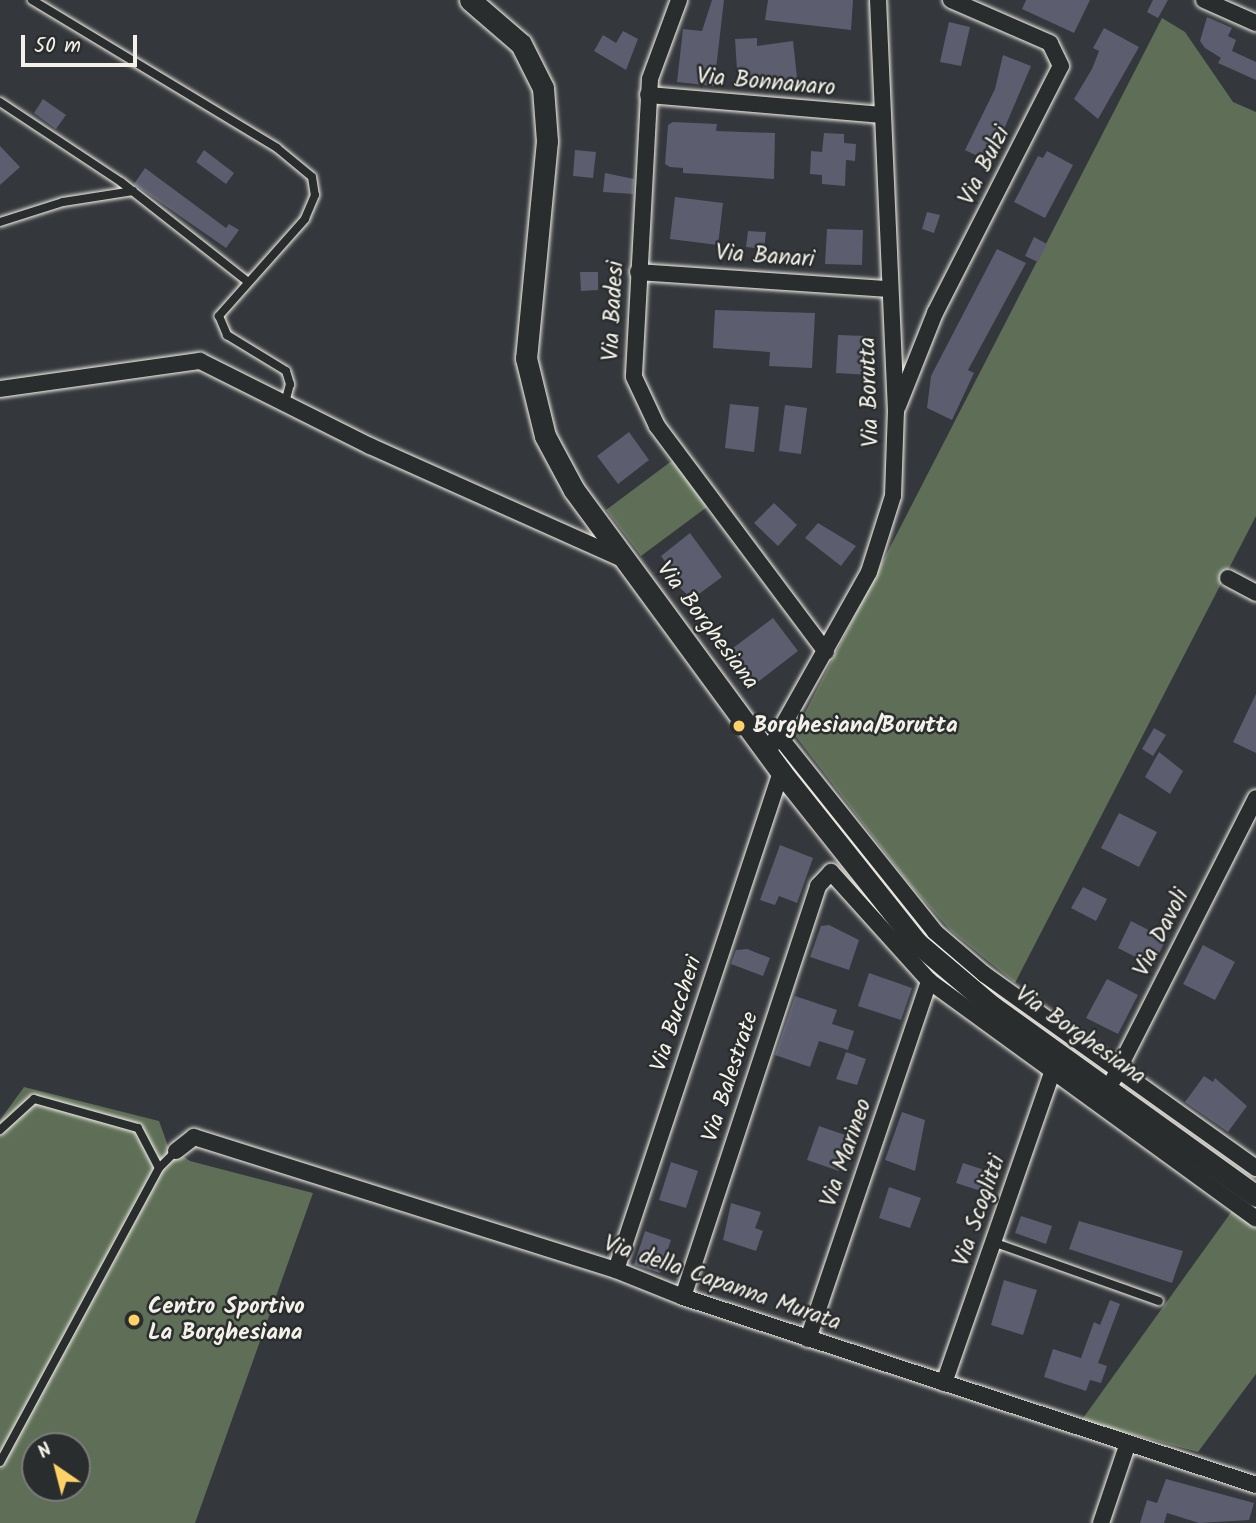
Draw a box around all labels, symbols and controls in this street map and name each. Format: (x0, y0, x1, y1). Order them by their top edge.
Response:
scale bar (24, 21, 140, 65)
text: 50 m (34, 30, 81, 63)
street label: Via Bonnanaro (695, 63, 837, 103)
street label: Via Bulzi (953, 122, 1017, 210)
street label: Via Banari (715, 240, 815, 274)
street label: Via Badesi (598, 260, 630, 362)
street label: Via Borutta (854, 337, 886, 447)
street label: Via Borghesiana (650, 557, 764, 695)
place label: Borghesiana/Borutta (753, 712, 958, 740)
marker: Borghesiana/Borutta (731, 718, 747, 734)
street label: Via Davoli (1128, 885, 1196, 981)
street label: Via Buccheri (645, 953, 709, 1075)
street label: Via Borghesiana (1009, 981, 1151, 1091)
street label: Via Balestrate (697, 1008, 765, 1146)
street label: Via Marineo (816, 1095, 878, 1211)
street label: Via Scoglitti (948, 1152, 1012, 1270)
street label: Via della Capanna Murata (600, 1230, 844, 1338)
place label: Centro Sportivo La Borghesiana (148, 1293, 305, 1347)
marker: Centro Sportivo La Borghesiana (126, 1312, 142, 1328)
north arrow (21, 1432, 91, 1502)
text: N (32, 1436, 59, 1467)

